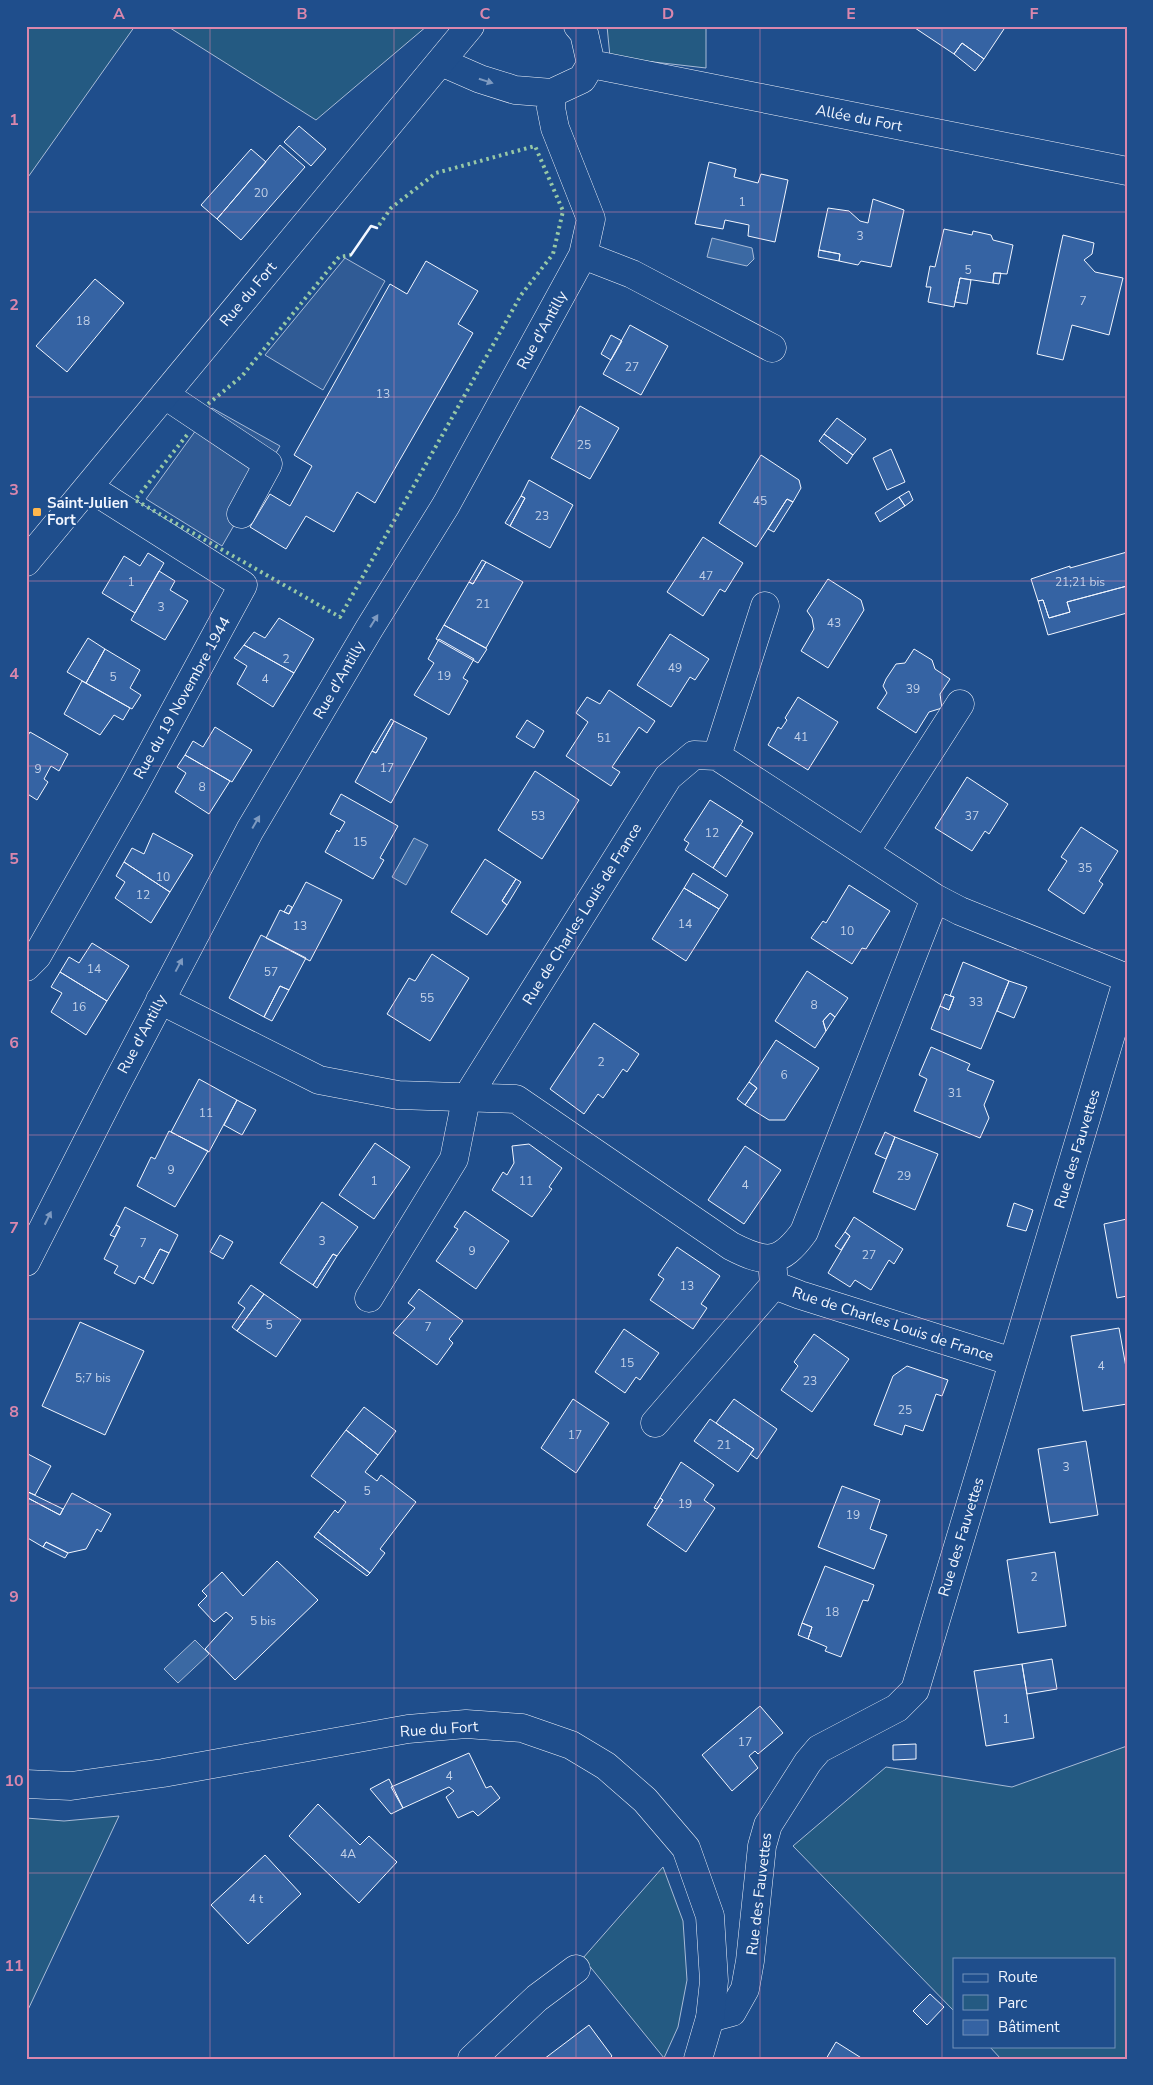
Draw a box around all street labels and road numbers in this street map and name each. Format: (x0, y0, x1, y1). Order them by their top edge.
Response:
street label: Allée du Fort (814, 100, 905, 136)
street label: Rue du Fort (215, 257, 281, 331)
street label: Rue d'Antilly (512, 287, 572, 373)
street label: Rue du 19 Novembre 1944 (129, 613, 235, 783)
street label: Rue d'Antilly (309, 637, 370, 723)
street label: Rue de Charles Louis de France (518, 819, 646, 1009)
street label: Rue d'Antilly (113, 991, 171, 1077)
street label: Rue des Fauvettes (1049, 1087, 1105, 1211)
street label: Rue de Charles Louis de France (790, 1282, 996, 1366)
street label: Rue des Fauvettes (933, 1475, 989, 1599)
street label: Rue du Fort (399, 1716, 480, 1742)
street label: Rue des Fauvettes (742, 1832, 776, 1956)

